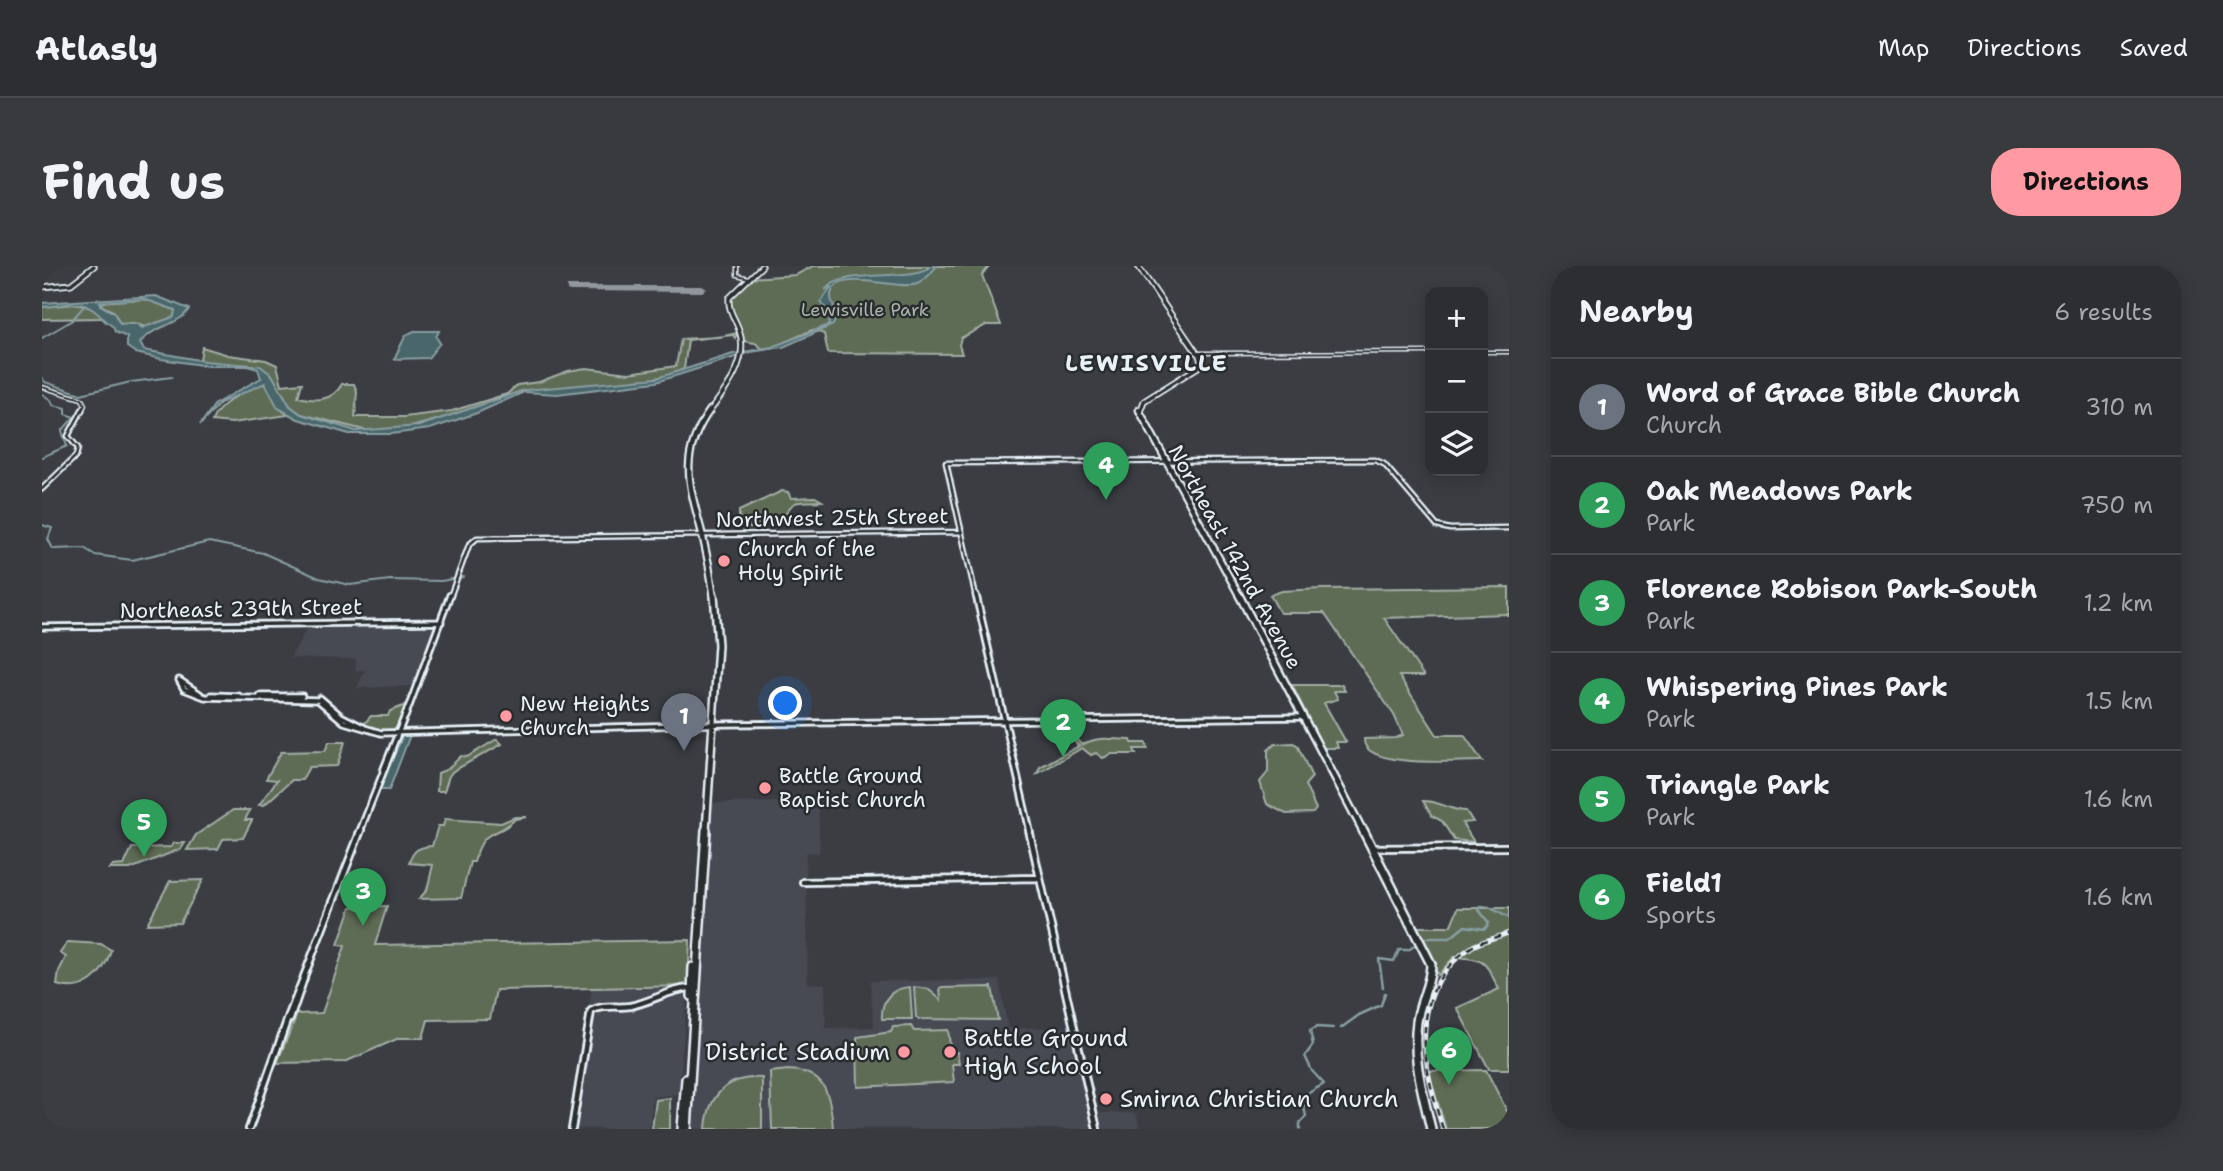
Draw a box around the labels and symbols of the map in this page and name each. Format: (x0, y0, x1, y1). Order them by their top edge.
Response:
park label: Lewisville Park (801, 298, 929, 322)
district label: LEWISVILLE (1065, 348, 1229, 378)
street label: Northeast 142nd Avenue (1162, 440, 1308, 674)
pin: 4 (1083, 442, 1129, 500)
street label: Northwest 25th Street (715, 502, 949, 534)
place label: Church of the Holy Spirit (738, 535, 876, 587)
marker: Church of the Holy Spirit (716, 553, 732, 569)
street label: Northeast 239th Street (119, 593, 363, 625)
your location (768, 686, 802, 720)
place label: New Heights Church (520, 690, 650, 742)
pin: 1 (661, 693, 707, 751)
pin: 2 (1040, 699, 1086, 757)
marker: New Heights Church (498, 708, 514, 724)
place label: Battle Ground Baptist Church (779, 762, 926, 814)
marker: Battle Ground Baptist Church (757, 780, 773, 796)
pin: 5 (121, 799, 167, 857)
pin: 3 (340, 868, 386, 926)
place label: Battle Ground High School (964, 1022, 1128, 1082)
pin: 6 (1426, 1027, 1472, 1085)
place label: District Stadium (705, 1036, 890, 1068)
marker: District Stadium (896, 1044, 912, 1060)
marker: Battle Ground High School (942, 1044, 958, 1060)
place label: Smirna Christian Church (1120, 1083, 1399, 1115)
marker: Smirna Christian Church (1098, 1091, 1114, 1107)

